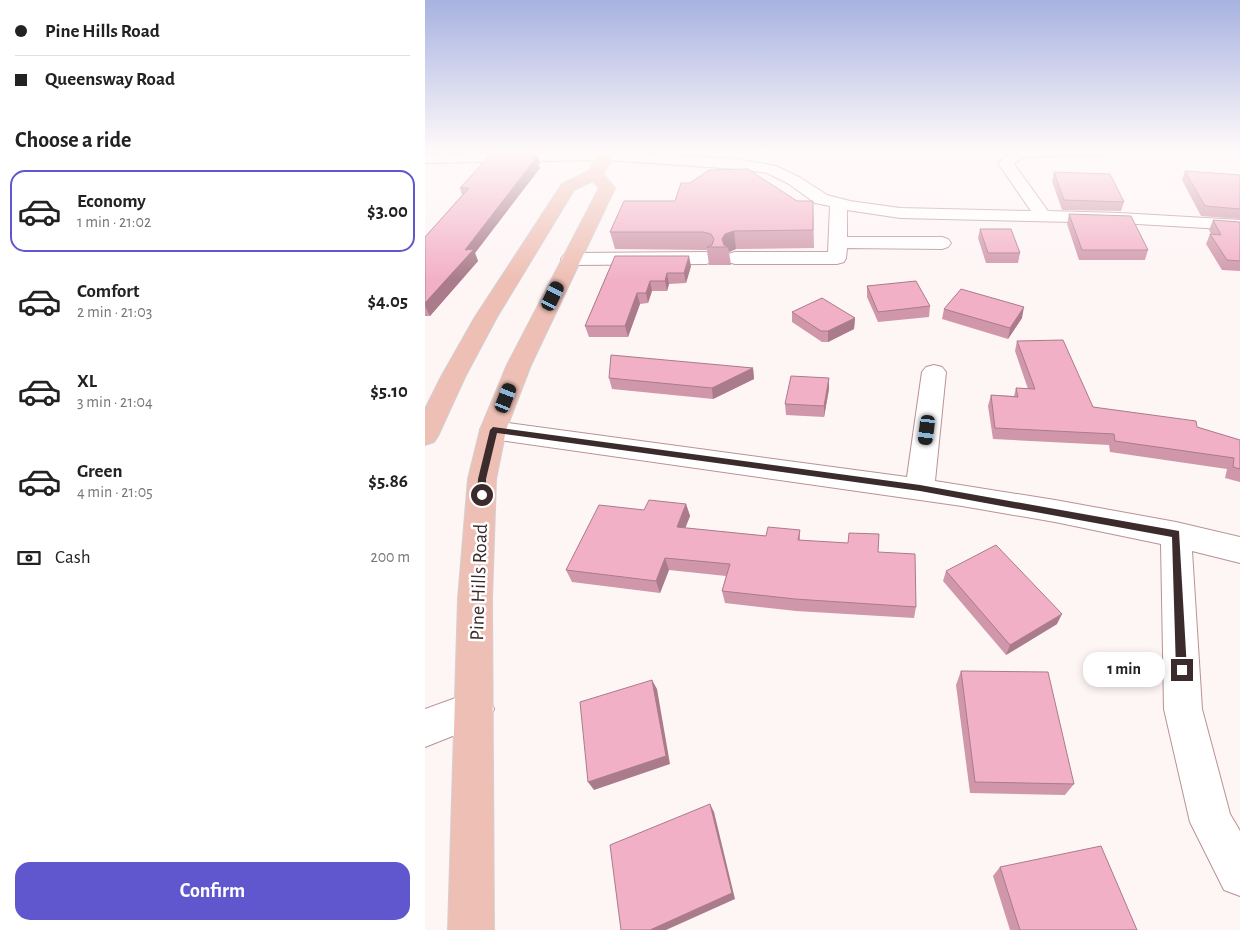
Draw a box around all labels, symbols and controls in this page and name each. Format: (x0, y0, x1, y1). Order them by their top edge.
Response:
text: Pine Hills Road (45, 22, 160, 41)
text: Queensway Road (45, 70, 175, 89)
text: Choose a ride (15, 129, 131, 151)
icon: car (17, 189, 62, 234)
text: Economy (77, 192, 146, 211)
text: $3.00 (367, 202, 408, 221)
text: 1 min · 21:02 (77, 214, 151, 230)
icon: car (17, 279, 62, 324)
car (539, 279, 566, 313)
text: Comfort (77, 282, 139, 301)
text: $4.05 (367, 292, 408, 311)
text: 2 min · 21:03 (77, 304, 152, 320)
icon: car (17, 369, 62, 414)
text: XL (77, 372, 97, 391)
car (493, 381, 518, 415)
text: $5.10 (370, 382, 408, 401)
text: 3 min · 21:04 (77, 394, 153, 410)
car (917, 414, 936, 446)
icon: car (17, 459, 62, 504)
text: Green (77, 462, 123, 481)
text: $5.86 (368, 472, 408, 491)
text: 4 min · 21:05 (77, 484, 153, 500)
route start (471, 484, 493, 506)
street label: Pine Hills Road (467, 523, 491, 641)
icon: cash (15, 544, 43, 572)
text: Cash (55, 548, 91, 567)
text: 200 m (370, 549, 410, 565)
callout: 1 min (1082, 652, 1165, 688)
route end (1171, 659, 1193, 681)
text: 1 min (1107, 661, 1141, 677)
button: Confirm (15, 862, 410, 920)

